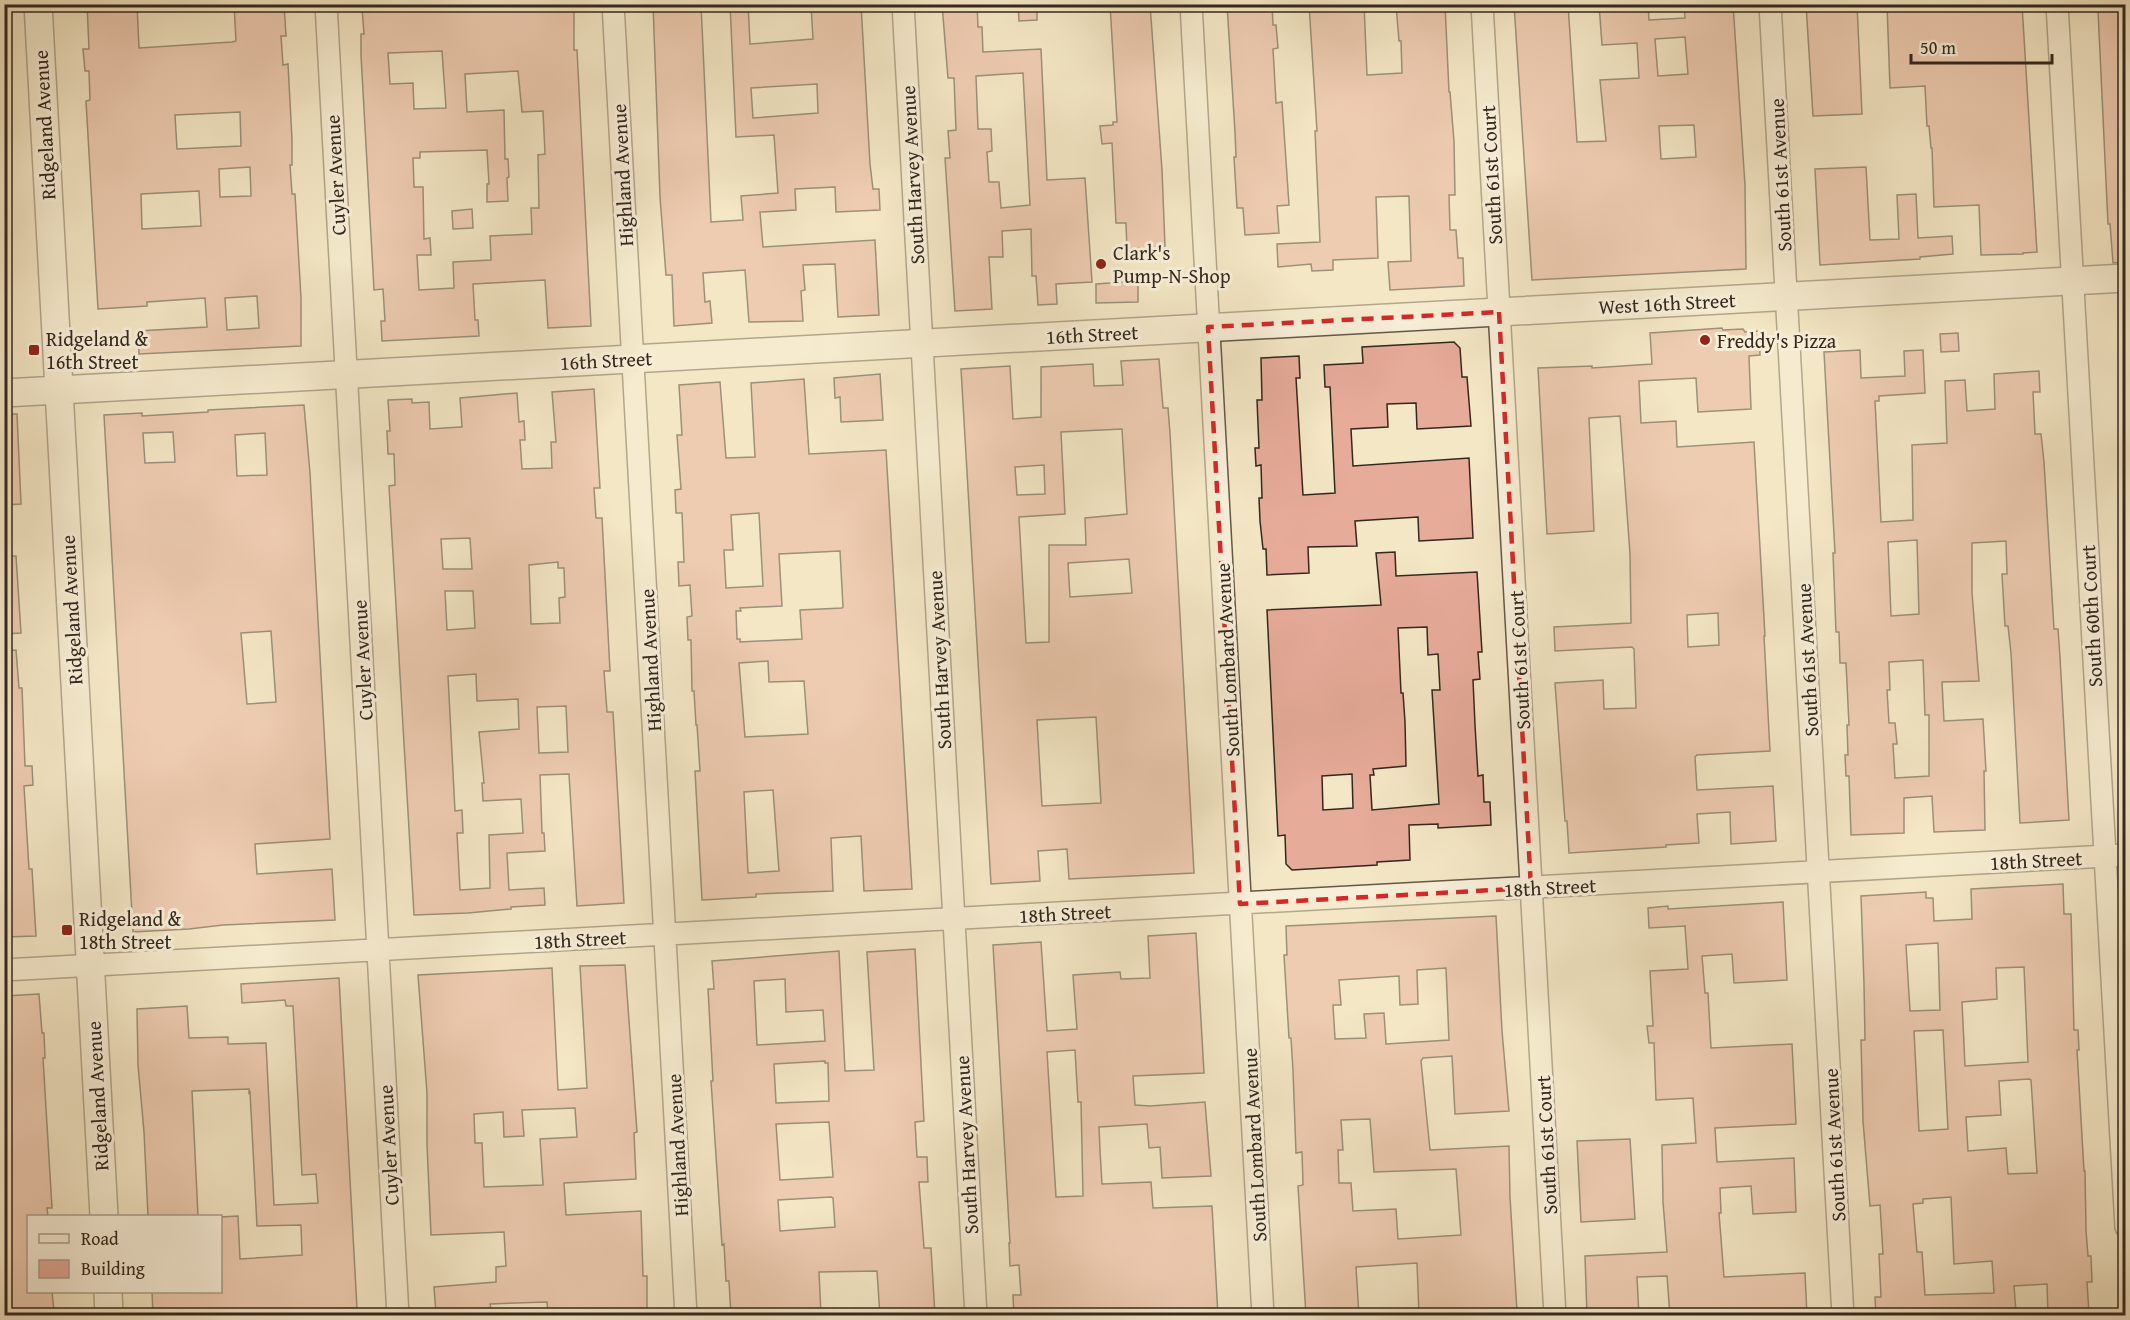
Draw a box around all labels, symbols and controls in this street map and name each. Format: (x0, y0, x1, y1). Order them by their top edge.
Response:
scale bar (1911, 27, 2052, 65)
text: 50 m (1920, 34, 1956, 61)
street label: Ridgeland Avenue (26, 49, 62, 201)
street label: South Harvey Avenue (893, 85, 931, 265)
street label: South 61st Avenue (1762, 98, 1798, 252)
street label: Highland Avenue (604, 103, 640, 247)
street label: South 61st Court (1473, 105, 1509, 245)
street label: Cuyler Avenue (317, 114, 353, 236)
place label: Clark's Pump-N-Shop (1113, 238, 1231, 290)
marker: Clark's Pump-N-Shop (1094, 257, 1108, 271)
street label: West 16th Street (1598, 285, 1736, 321)
street label: 16th Street (1045, 317, 1139, 351)
place label: Ridgeland & 16th Street (46, 324, 149, 376)
place label: Freddy's Pizza (1717, 326, 1837, 355)
marker: Freddy's Pizza (1698, 333, 1712, 347)
marker: Ridgeland & 16th Street (27, 343, 41, 357)
street label: 16th Street (559, 343, 653, 377)
street label: Ridgeland Avenue (53, 534, 89, 686)
street label: South 60th Court (2073, 544, 2109, 688)
street label: South Lombard Avenue (1207, 562, 1247, 758)
street label: South Harvey Avenue (920, 570, 958, 750)
street label: South 61st Avenue (1789, 583, 1825, 737)
street label: Highland Avenue (632, 588, 668, 732)
street label: South 61st Court (1501, 590, 1537, 730)
street label: Cuyler Avenue (344, 599, 380, 721)
street label: 18th Street (1989, 843, 2083, 877)
street label: 18th Street (1503, 870, 1597, 904)
street label: 18th Street (1018, 896, 1112, 930)
place label: Ridgeland & 18th Street (79, 904, 182, 956)
street label: 18th Street (533, 922, 627, 956)
marker: Ridgeland & 18th Street (60, 923, 74, 937)
street label: Ridgeland Avenue (79, 1020, 115, 1172)
street label: South Lombard Avenue (1234, 1047, 1274, 1243)
street label: South Harvey Avenue (947, 1055, 985, 1235)
street label: South 61st Avenue (1816, 1068, 1852, 1222)
street label: Highland Avenue (659, 1073, 695, 1217)
street label: South 61st Court (1528, 1075, 1564, 1215)
street label: Cuyler Avenue (370, 1084, 406, 1206)
legend (27, 1215, 222, 1293)
text: Road (81, 1225, 119, 1252)
text: Building (81, 1255, 145, 1282)

